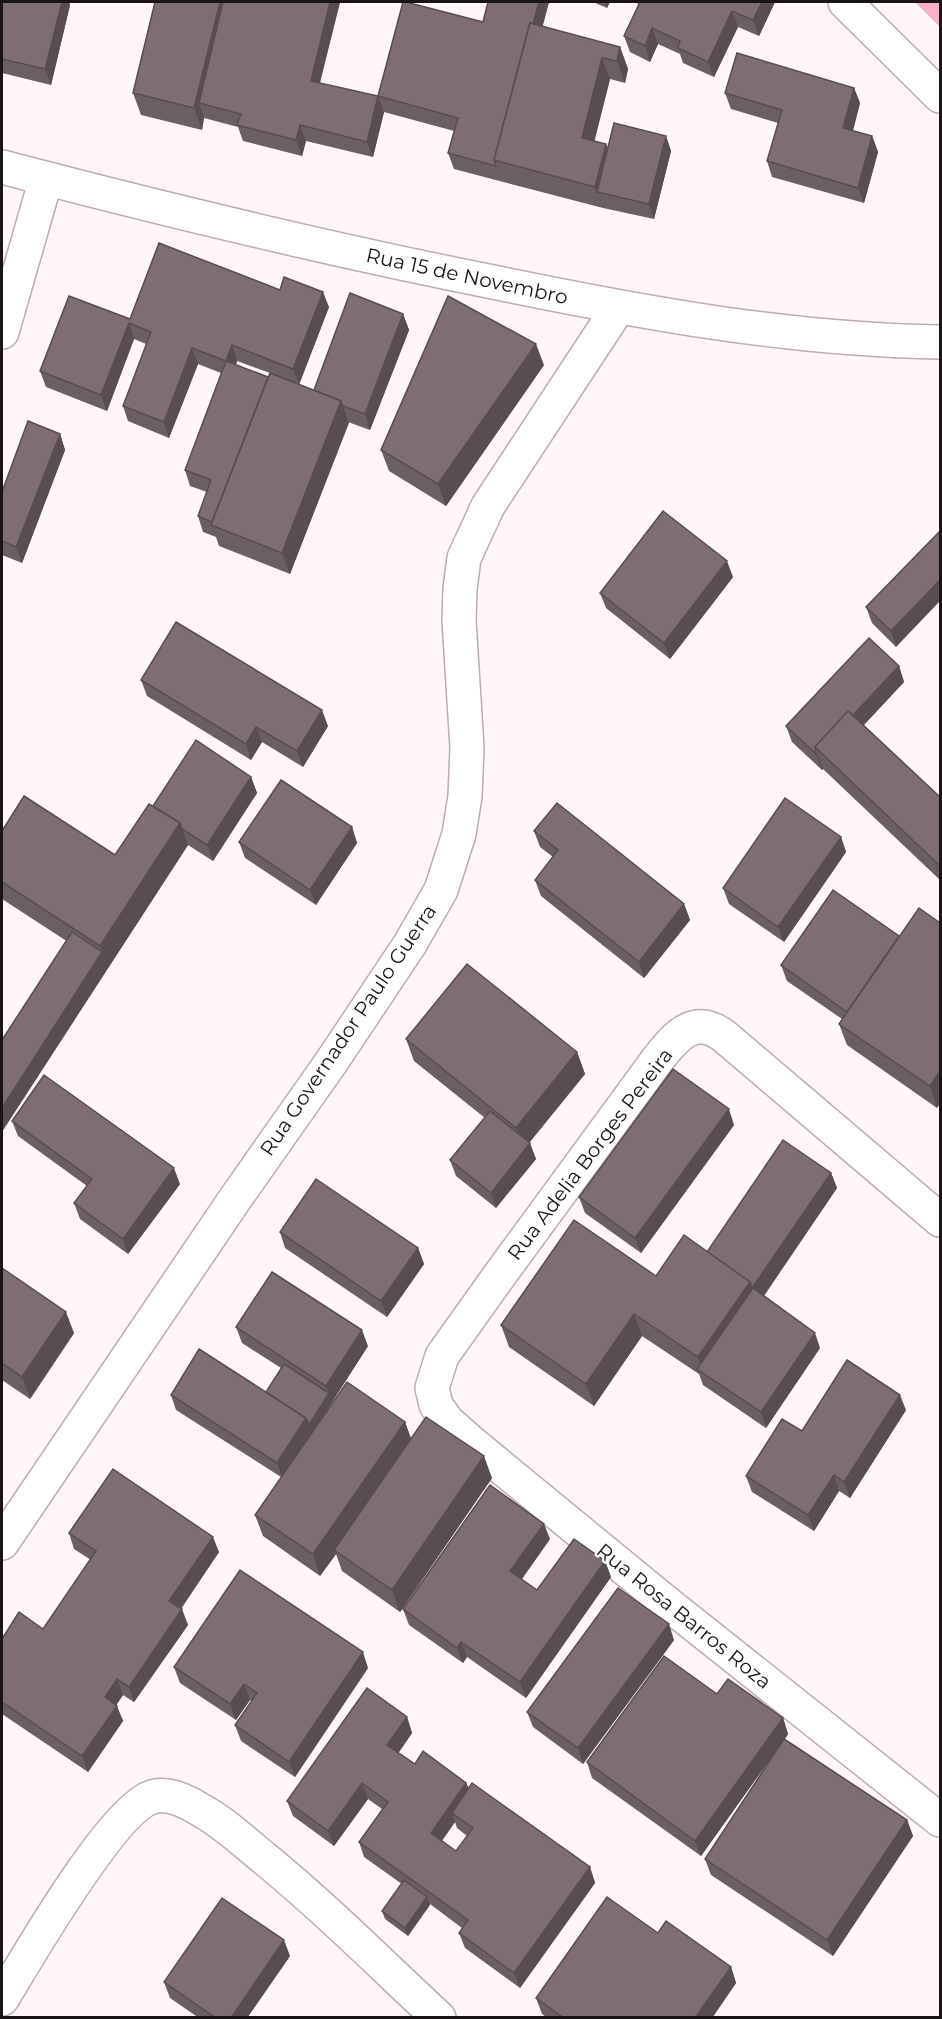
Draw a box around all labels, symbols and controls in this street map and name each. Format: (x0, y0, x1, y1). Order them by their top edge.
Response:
street label: Rua 15 de Novembro (364, 243, 570, 309)
street label: Rua Governador Paulo Guerra (255, 900, 441, 1160)
street label: Rua Adelia Borges Pereira (502, 1043, 678, 1265)
street label: Rua Rosa Barros Roza (592, 1538, 776, 1694)

